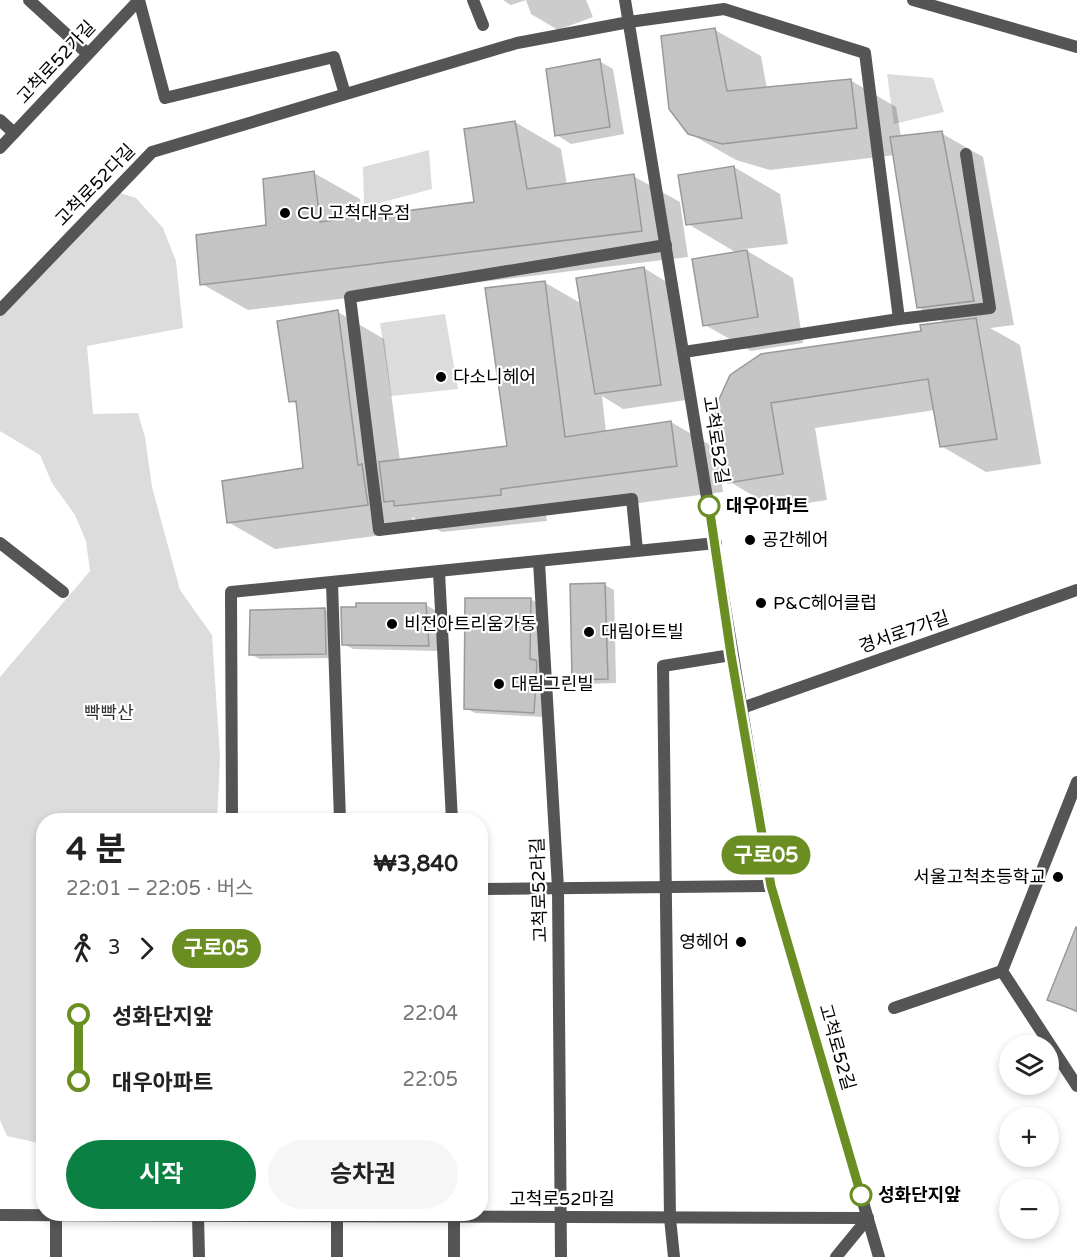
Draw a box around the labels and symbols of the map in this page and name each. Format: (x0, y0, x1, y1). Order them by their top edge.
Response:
street label: 고척로52가길 (12, 16, 100, 108)
street label: 고척로52다길 (50, 139, 140, 231)
place label: CU 고척대우점 (297, 202, 411, 224)
marker: CU 고척대우점 (278, 206, 292, 220)
place label: 다소니헤어 (453, 366, 536, 388)
marker: 다소니헤어 (434, 370, 448, 384)
street label: 고척로52길 (698, 394, 734, 486)
marker: 대우아파트 (698, 495, 720, 517)
place label: 대우아파트 (726, 495, 809, 517)
place label: 공간헤어 (762, 529, 828, 551)
marker: 공간헤어 (743, 533, 757, 547)
place label: P&C헤어클럽 (773, 592, 877, 614)
marker: P&C헤어클럽 (754, 596, 768, 610)
street label: 경서로7가길 (856, 606, 952, 658)
place label: 비전아트리움가동 (404, 613, 536, 635)
marker: 비전아트리움가동 (385, 617, 399, 631)
place label: 대림아트빌 (601, 621, 684, 643)
marker: 대림아트빌 (582, 625, 596, 639)
place label: 대림그린빌 (511, 673, 594, 695)
marker: 대림그린빌 (492, 677, 506, 691)
park label: 빡빡산 (84, 702, 134, 724)
line badge: 구로05 (724, 836, 808, 874)
street label: 고척로52라길 (526, 837, 552, 943)
place label: 서울고척초등학교 (914, 866, 1046, 888)
marker: 서울고척초등학교 (1051, 870, 1065, 884)
place label: 영헤어 (679, 931, 729, 953)
marker: 영헤어 (734, 935, 748, 949)
street label: 고척로52길 (814, 1001, 860, 1093)
marker: 성화단지앞 (850, 1184, 872, 1206)
place label: 성화단지앞 (878, 1184, 961, 1206)
street label: 고척로52마길 (509, 1188, 615, 1210)

